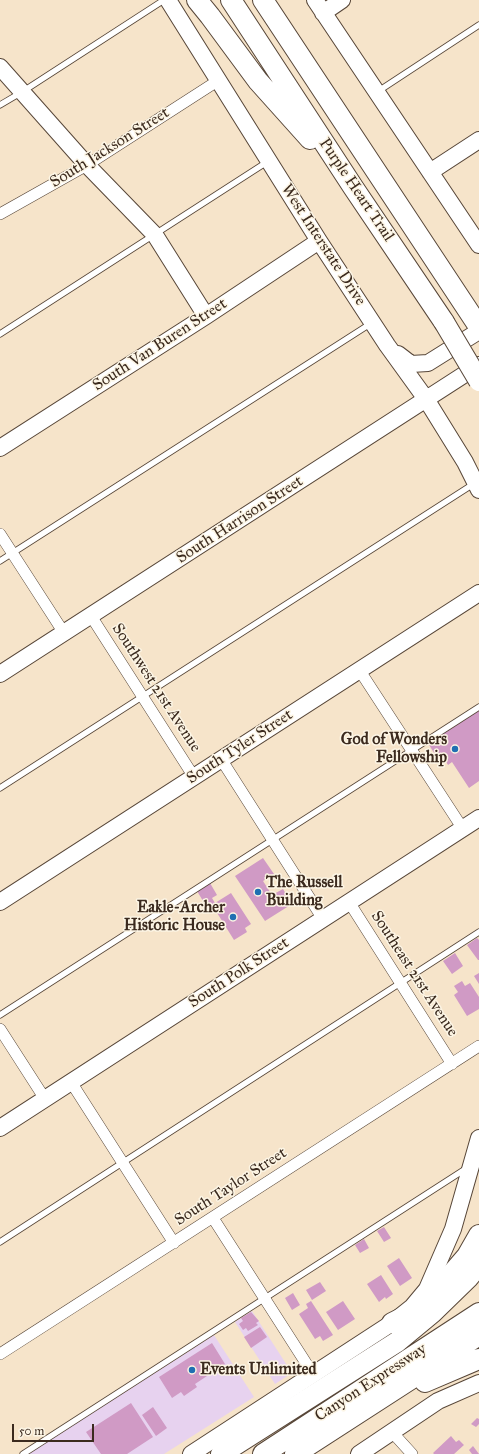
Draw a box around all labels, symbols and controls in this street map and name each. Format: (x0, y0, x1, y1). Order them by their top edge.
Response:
street label: South Jackson Street (47, 104, 173, 192)
street label: Purple Heart Trail (314, 135, 398, 245)
street label: West Interstate Drive (277, 181, 369, 309)
street label: South Van Buren Street (89, 294, 231, 396)
street label: South Harrison Street (173, 472, 307, 568)
street label: Southwest 21st Avenue (107, 620, 205, 756)
street label: South Tyler Street (183, 706, 297, 788)
place label: God of Wonders Fellowship (341, 730, 447, 768)
marker: God of Wonders Fellowship (450, 744, 460, 754)
place label: The Russell Building (266, 873, 343, 911)
marker: The Russell Building (253, 887, 263, 897)
place label: Eakle-Archer Historic House (124, 898, 225, 936)
street label: Southeast 21st Avenue (366, 908, 462, 1040)
marker: Eakle-Archer Historic House (228, 912, 238, 922)
street label: South Polk Street (185, 933, 293, 1013)
street label: South Taylor Street (171, 1144, 291, 1230)
street label: Canyon Expressway (312, 1340, 430, 1426)
place label: Events Unlimited (200, 1360, 317, 1380)
marker: Events Unlimited (187, 1365, 197, 1375)
scale bar (14, 1416, 96, 1442)
text: 50 m (19, 1424, 44, 1438)

